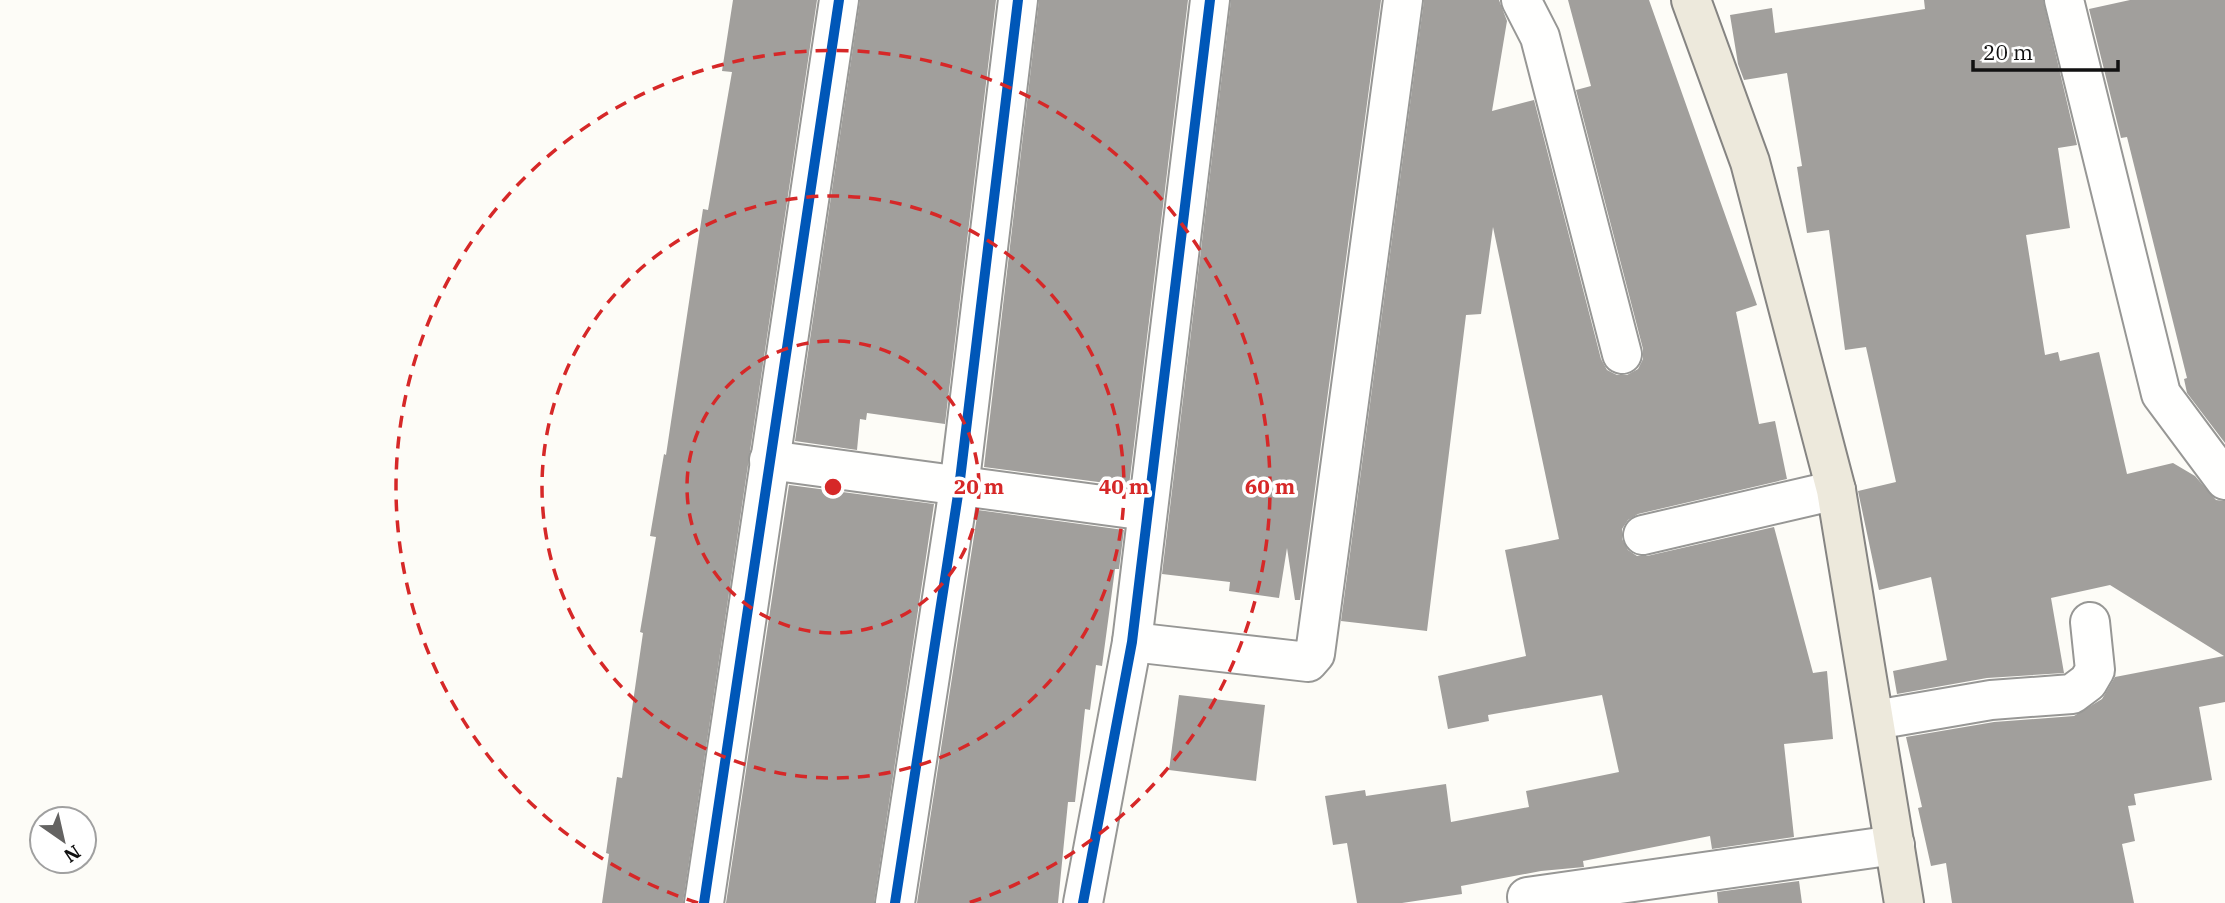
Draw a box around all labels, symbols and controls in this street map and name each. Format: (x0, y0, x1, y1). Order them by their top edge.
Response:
scale bar (1973, 28, 2118, 72)
text: 20 m (1983, 38, 2033, 66)
text: 20 m (954, 472, 1004, 500)
text: 40 m (1099, 472, 1149, 500)
text: 60 m (1245, 472, 1295, 500)
centre of rings (821, 475, 845, 499)
north arrow (28, 805, 98, 875)
text: N (60, 840, 85, 868)

